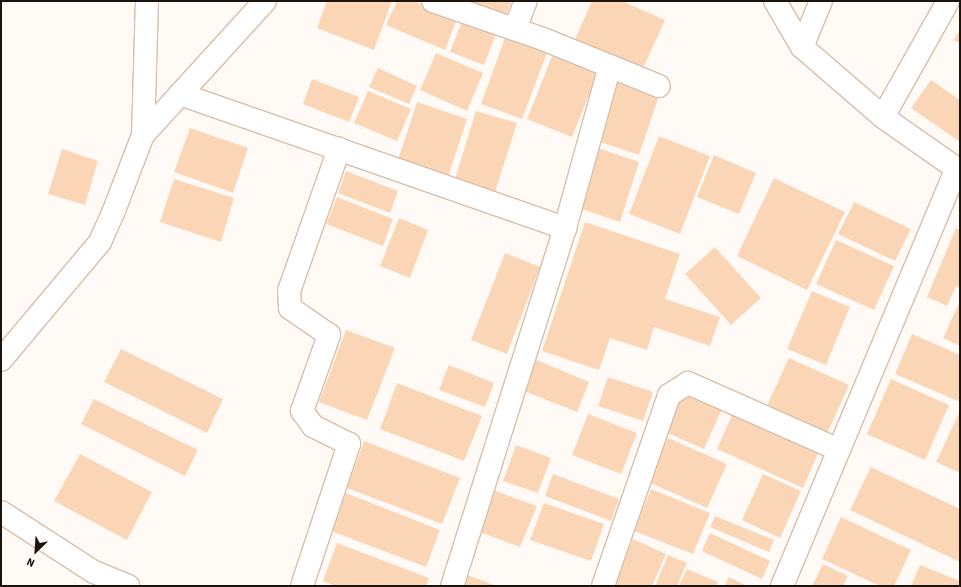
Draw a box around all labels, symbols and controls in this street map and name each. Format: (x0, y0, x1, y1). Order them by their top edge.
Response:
north arrow (16, 531, 56, 571)
text: N (24, 554, 37, 571)

